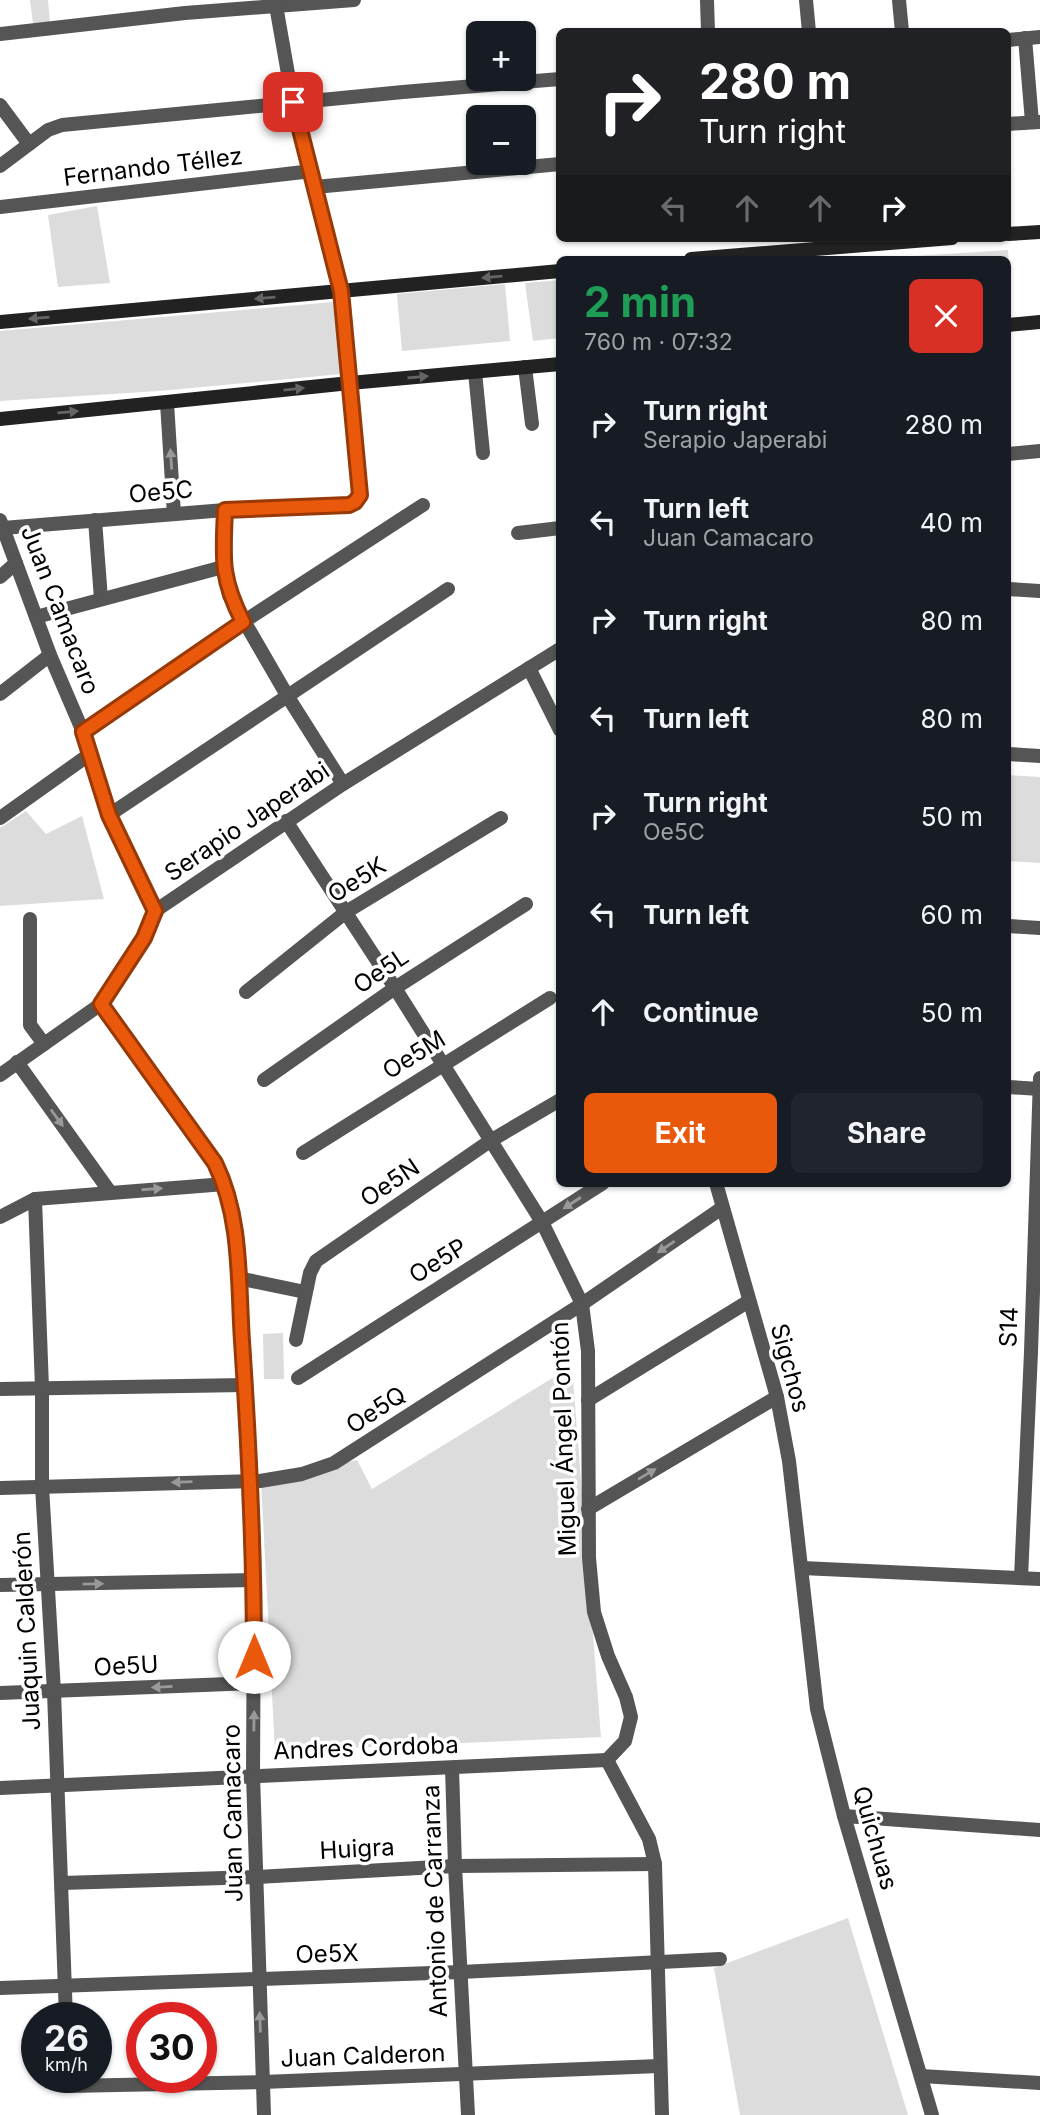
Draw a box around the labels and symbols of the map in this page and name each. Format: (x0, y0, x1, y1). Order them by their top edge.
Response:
pin (263, 72, 323, 132)
street label: Fernando Téllez (62, 141, 244, 192)
one-way arrow (481, 272, 503, 283)
one-way arrow (254, 293, 276, 304)
one-way arrow (28, 313, 50, 324)
one-way arrow (407, 371, 429, 382)
one-way arrow (283, 383, 305, 394)
one-way arrow (57, 407, 79, 418)
one-way arrow (165, 447, 176, 469)
street label: Oe5C (128, 474, 194, 509)
street label: Juan Camacaro (15, 521, 106, 698)
street label: Serapio Japerabi (159, 756, 335, 887)
street label: Oe5K (322, 851, 391, 909)
street label: Oe5L (348, 942, 414, 1000)
street label: Oe5M (377, 1024, 451, 1085)
one-way arrow (49, 1109, 63, 1127)
street label: Oe5N (355, 1152, 425, 1213)
one-way arrow (141, 1183, 163, 1194)
one-way arrow (563, 1196, 582, 1209)
street label: Oe5P (404, 1232, 472, 1289)
one-way arrow (656, 1240, 676, 1253)
street label: S14 (993, 1306, 1024, 1348)
street label: Sigchos (765, 1320, 816, 1416)
street label: Miguel Ángel Pontón (544, 1321, 582, 1557)
street label: Oe5Q (340, 1380, 411, 1440)
one-way arrow (638, 1468, 657, 1480)
one-way arrow (171, 1477, 193, 1488)
street label: Juaquin Calderón (7, 1531, 46, 1732)
one-way arrow (82, 1578, 104, 1589)
position arrow (217, 1620, 291, 1694)
street label: Oe5U (93, 1649, 159, 1682)
one-way arrow (150, 1681, 172, 1692)
one-way arrow (248, 1710, 259, 1732)
street label: Juan Camacaro (216, 1724, 249, 1902)
street label: Andres Cordoba (273, 1730, 459, 1765)
street label: Quichuas (847, 1783, 904, 1893)
street label: Antonio de Carranza (416, 1784, 453, 2018)
street label: Huigra (319, 1832, 395, 1865)
street label: Oe5X (295, 1938, 359, 1969)
speed limit sign: 30 (126, 2002, 217, 2093)
one-way arrow (255, 2011, 266, 2033)
street label: Juan Calderon (280, 2038, 446, 2073)

